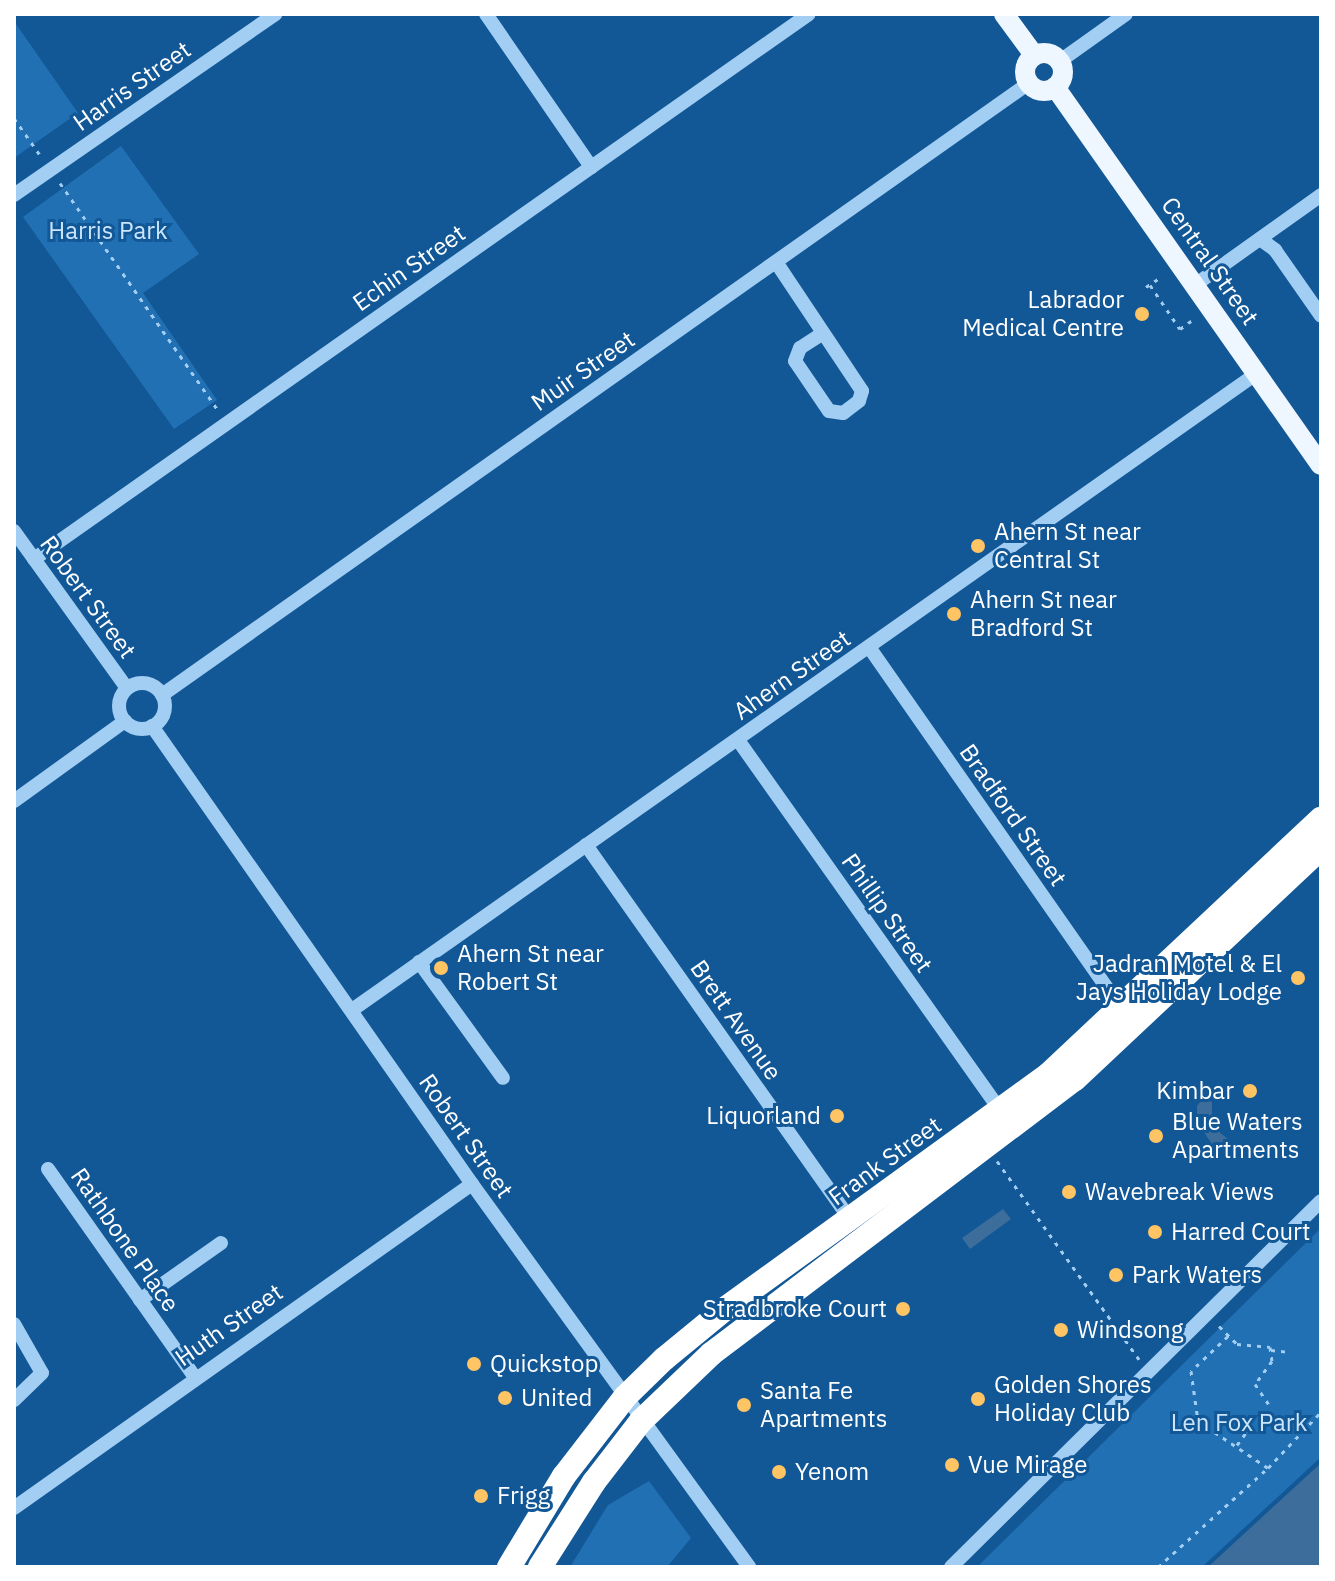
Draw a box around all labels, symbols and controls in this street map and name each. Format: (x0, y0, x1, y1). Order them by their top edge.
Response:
street label: Harris Street (68, 35, 196, 137)
street label: Central Street (1155, 191, 1265, 331)
park label: Harris Park (48, 217, 168, 245)
street label: Echin Street (347, 219, 471, 317)
place label: Labrador Medical Centre (962, 286, 1124, 342)
marker: Labrador Medical Centre (1131, 303, 1153, 325)
street label: Muir Street (526, 325, 640, 417)
place label: Ahern St near Central St (994, 518, 1141, 574)
street label: Robert Street (34, 530, 142, 664)
marker: Ahern St near Central St (969, 537, 987, 555)
place label: Ahern St near Bradford St (970, 586, 1117, 642)
marker: Ahern St near Bradford St (945, 605, 963, 623)
street label: Ahern Street (728, 624, 856, 726)
street label: Bradford Street (954, 739, 1072, 891)
street label: Phillip Street (835, 848, 939, 978)
place label: Ahern St near Robert St (457, 940, 604, 996)
place label: Jadran Motel & El Jays Holiday Lodge (1076, 950, 1282, 1006)
street label: Brett Avenue (684, 954, 788, 1086)
marker: Ahern St near Robert St (432, 959, 450, 977)
marker: Jadran Motel & El Jays Holiday Lodge (1289, 969, 1307, 987)
street label: Robert Street (413, 1069, 519, 1203)
place label: Kimbar (1156, 1077, 1234, 1105)
marker: Kimbar (1241, 1082, 1259, 1100)
place label: Liquorland (706, 1102, 821, 1130)
marker: Liquorland (828, 1107, 846, 1125)
place label: Blue Waters Apartments (1172, 1108, 1303, 1164)
street label: Frank Street (823, 1110, 947, 1212)
marker: Blue Waters Apartments (1147, 1127, 1165, 1145)
street label: Rathbone Place (65, 1163, 185, 1317)
place label: Wavebreak Views (1085, 1178, 1274, 1206)
marker: Wavebreak Views (1060, 1183, 1078, 1201)
place label: Harred Court (1171, 1218, 1310, 1246)
marker: Harred Court (1146, 1223, 1164, 1241)
place label: Park Waters (1132, 1261, 1262, 1289)
marker: Park Waters (1107, 1266, 1125, 1284)
street label: Huth Street (170, 1278, 288, 1372)
place label: Stradbroke Court (703, 1295, 887, 1323)
marker: Stradbroke Court (894, 1300, 912, 1318)
place label: Windsong (1077, 1316, 1183, 1344)
marker: Windsong (1052, 1321, 1070, 1339)
place label: Quickstop (490, 1350, 598, 1378)
marker: Quickstop (465, 1355, 483, 1373)
place label: Golden Shores Holiday Club (994, 1371, 1152, 1427)
place label: Santa Fe Apartments (760, 1377, 887, 1433)
place label: United (521, 1384, 592, 1412)
marker: United (496, 1389, 514, 1407)
marker: Golden Shores Holiday Club (969, 1390, 987, 1408)
marker: Santa Fe Apartments (735, 1396, 753, 1414)
park label: Len Fox Park (1171, 1409, 1307, 1437)
place label: Vue Mirage (968, 1451, 1087, 1479)
marker: Vue Mirage (943, 1456, 961, 1474)
place label: Yenom (795, 1458, 869, 1486)
marker: Yenom (770, 1463, 788, 1481)
place label: Frigg (497, 1482, 550, 1510)
marker: Frigg (472, 1487, 490, 1505)

